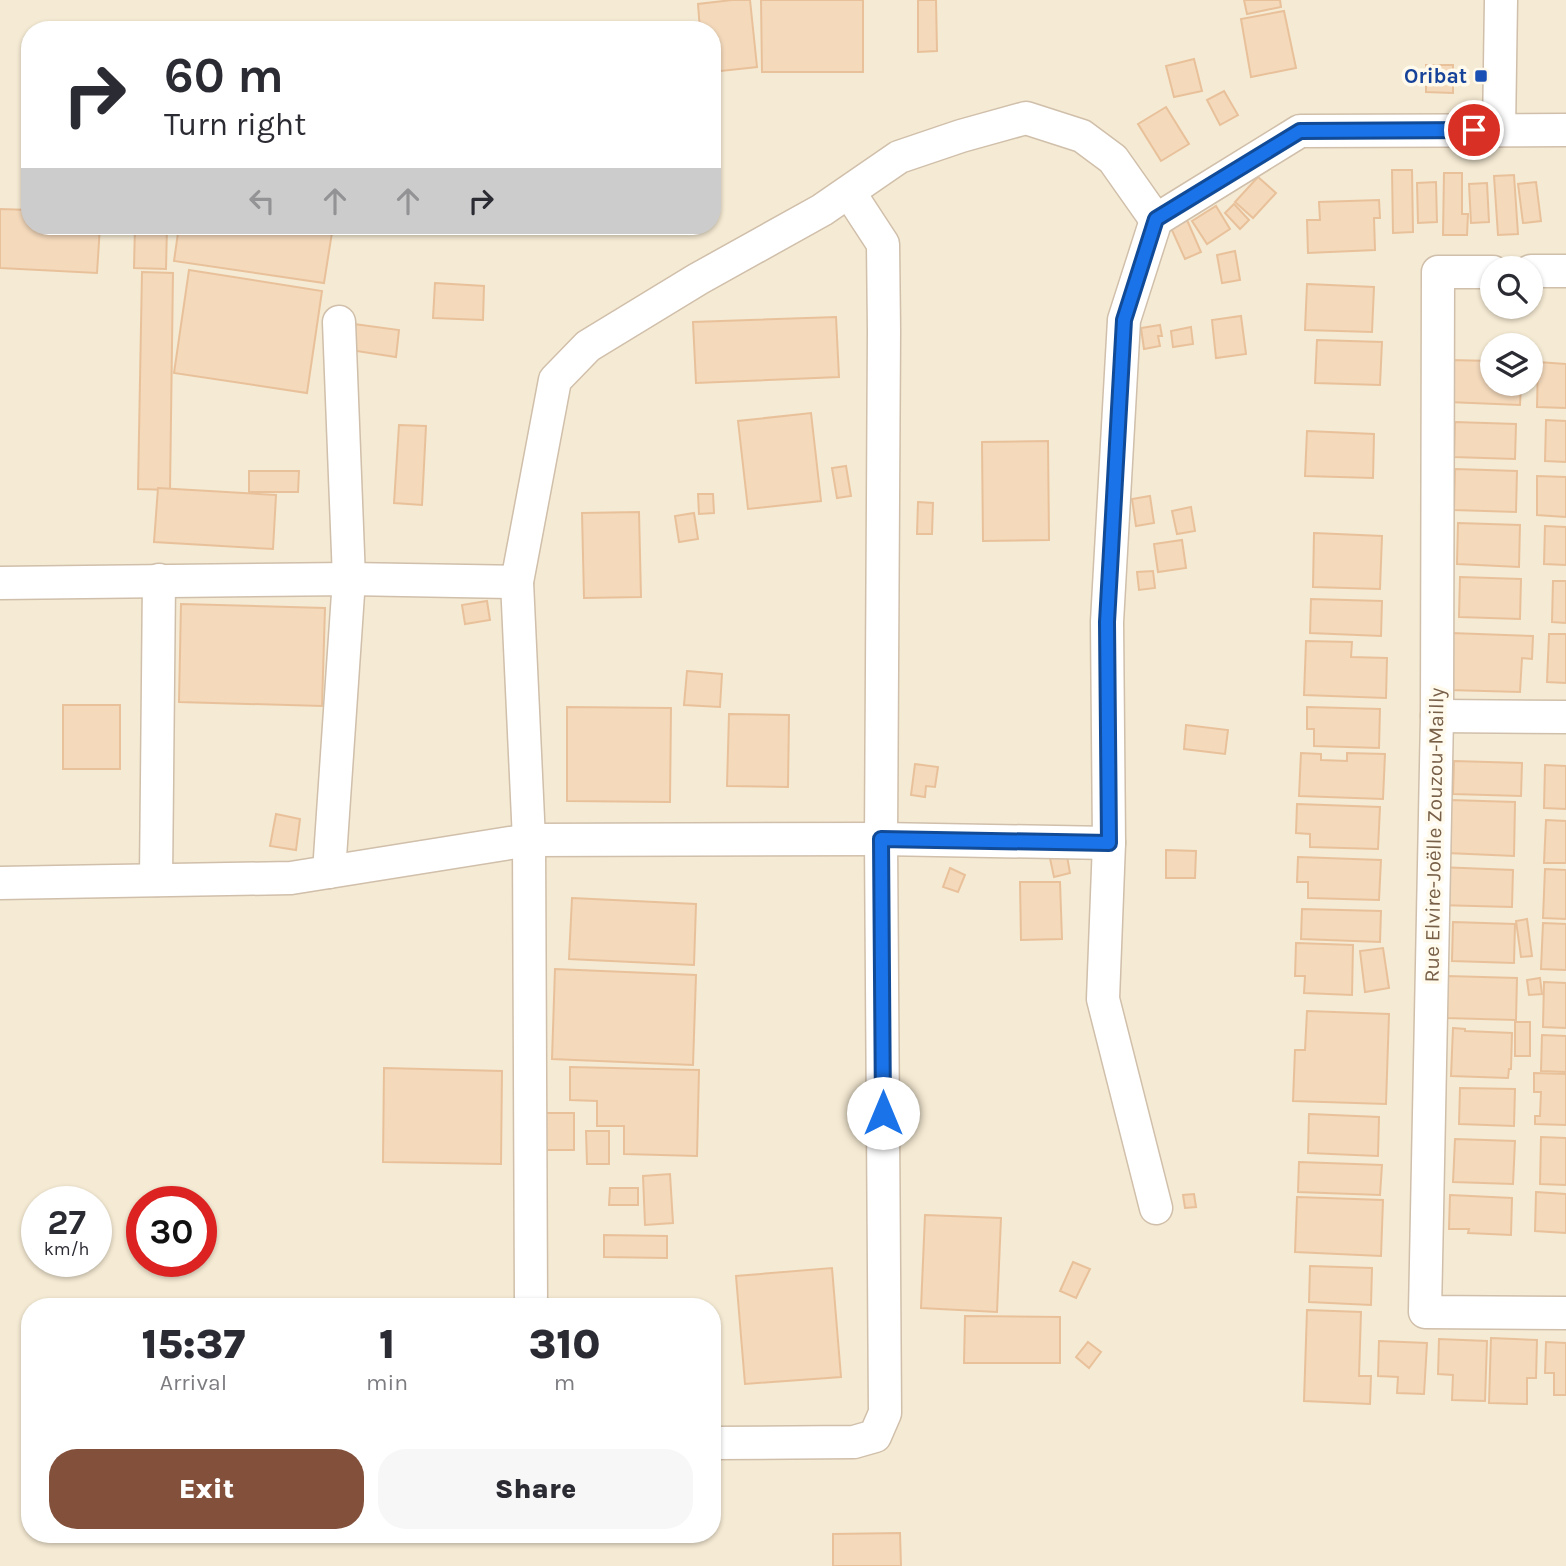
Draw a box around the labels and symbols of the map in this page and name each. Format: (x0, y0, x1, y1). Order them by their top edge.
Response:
place label: Oribat (1404, 64, 1467, 88)
marker: Oribat (1473, 68, 1489, 84)
pin (1444, 100, 1504, 160)
street label: Rue Elvire-Joëlle Zouzou-Mailly (1419, 687, 1449, 983)
position arrow (846, 1076, 920, 1150)
speed limit sign: 30 (126, 1186, 217, 1277)

